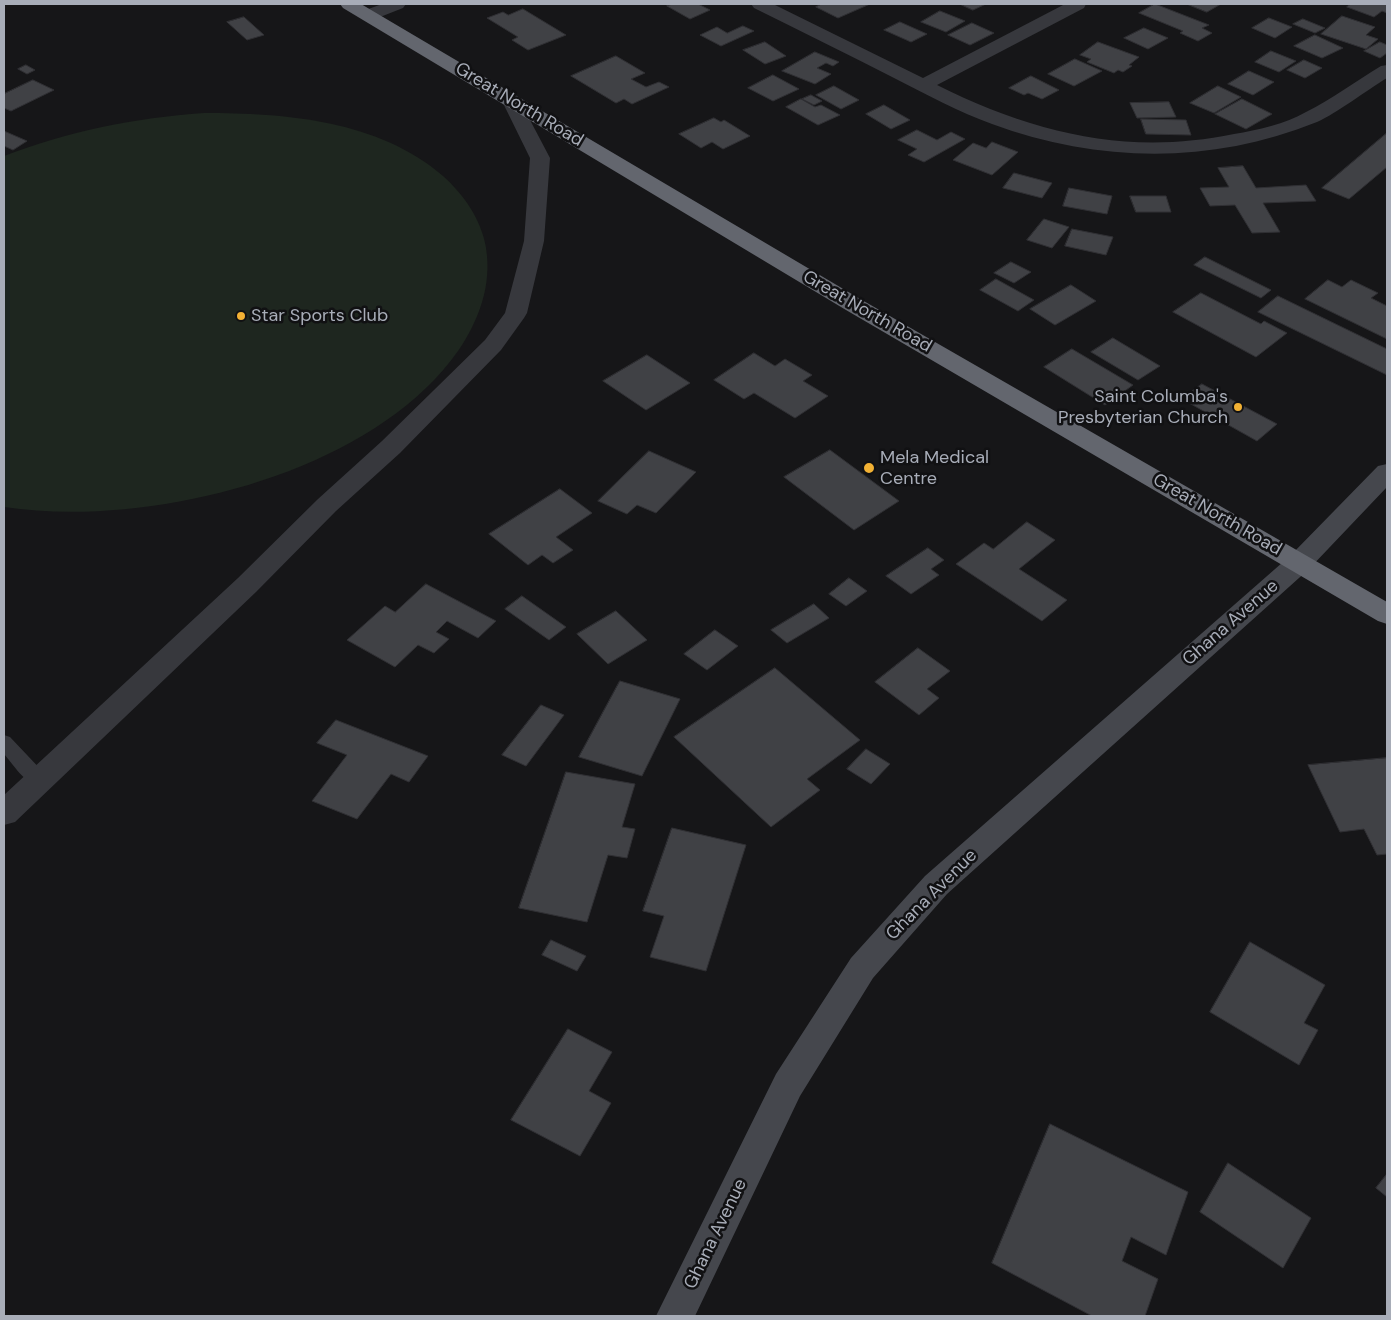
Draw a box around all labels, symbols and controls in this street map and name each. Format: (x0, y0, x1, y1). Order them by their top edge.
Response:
street label: Great North Road (451, 58, 587, 152)
street label: Great North Road (799, 266, 935, 358)
place label: Star Sports Club (251, 305, 388, 327)
marker: Star Sports Club (235, 310, 247, 322)
place label: Saint Columba's Presbyterian Church (1058, 386, 1228, 428)
marker: Saint Columba's Presbyterian Church (1232, 401, 1244, 413)
place label: Mela Medical Centre (880, 447, 989, 489)
marker: Mela Medical Centre (862, 461, 876, 475)
street label: Great North Road (1149, 469, 1285, 561)
street label: Ghana Avenue (1179, 576, 1283, 670)
street label: Ghana Avenue (882, 845, 982, 945)
street label: Ghana Avenue (680, 1175, 752, 1293)

